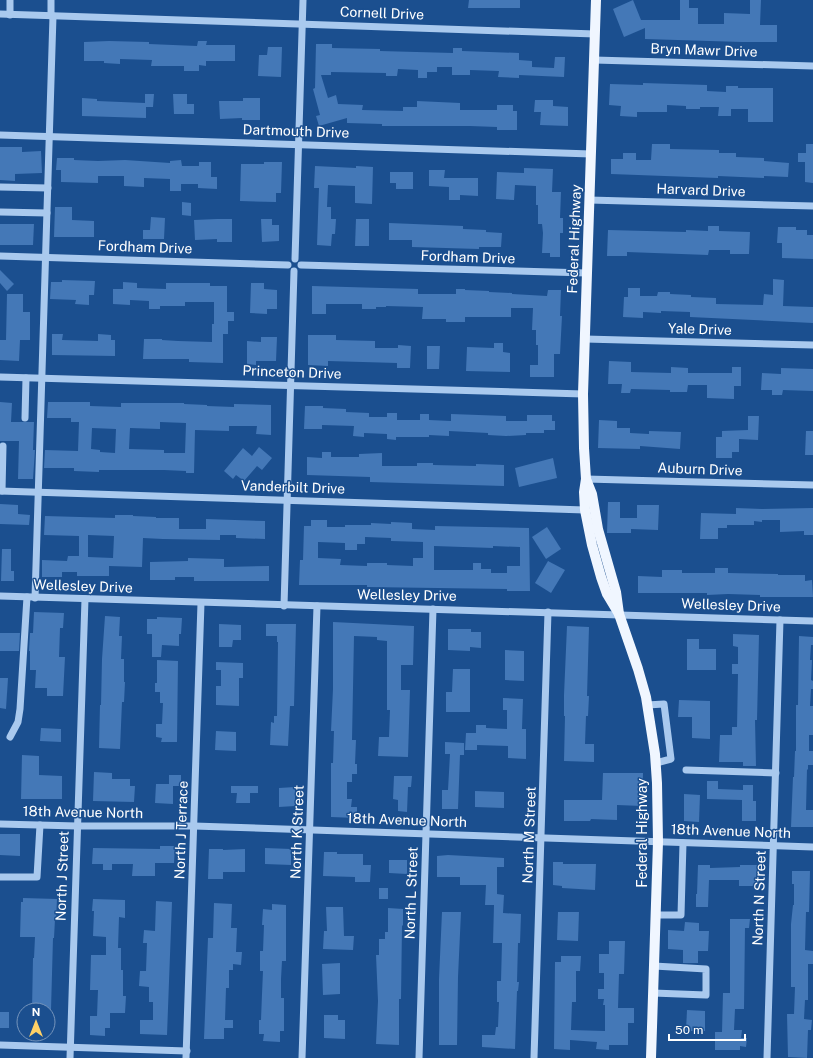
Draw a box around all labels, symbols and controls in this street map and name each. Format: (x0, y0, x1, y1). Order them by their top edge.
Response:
street label: Cornell Drive (340, 4, 424, 22)
street label: Bryn Mawr Drive (650, 40, 758, 60)
street label: Dartmouth Drive (242, 121, 350, 141)
street label: Harvard Drive (656, 180, 746, 200)
street label: Federal Highway (564, 184, 584, 294)
street label: Fordham Drive (97, 237, 193, 257)
street label: Fordham Drive (420, 247, 516, 267)
street label: Yale Drive (668, 320, 732, 338)
street label: Princeton Drive (242, 362, 342, 382)
street label: Auburn Drive (657, 460, 743, 478)
street label: Vanderbilt Drive (241, 477, 345, 497)
street label: Wellesley Drive (33, 576, 133, 596)
street label: Wellesley Drive (357, 586, 457, 604)
street label: Wellesley Drive (681, 595, 781, 615)
street label: Federal Highway (634, 778, 650, 888)
street label: North J Terrace (171, 780, 191, 880)
street label: North K Street (287, 785, 307, 879)
street label: North M Street (519, 786, 539, 884)
street label: 18th Avenue North (23, 803, 143, 821)
street label: 18th Avenue North (347, 810, 467, 830)
street label: 18th Avenue North (671, 821, 791, 841)
street label: North J Street (52, 831, 72, 921)
street label: North L Street (401, 846, 421, 940)
street label: North N Street (749, 850, 769, 946)
north arrow (16, 1002, 56, 1042)
text: N (32, 1006, 40, 1018)
scale bar (669, 1016, 745, 1042)
text: 50 m (675, 1023, 703, 1037)

